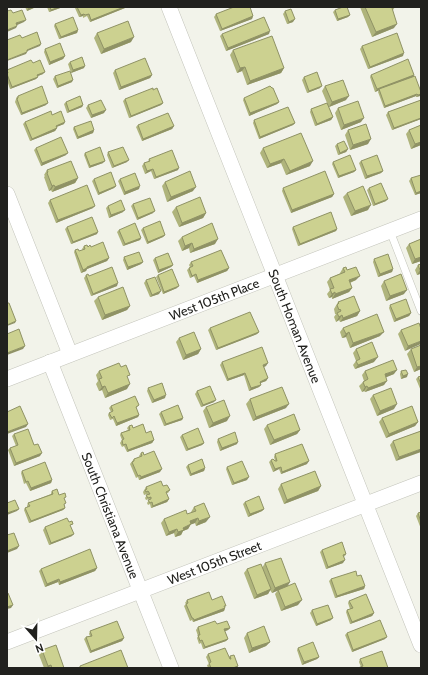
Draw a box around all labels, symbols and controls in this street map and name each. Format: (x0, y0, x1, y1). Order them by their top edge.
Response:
street label: South Homan Avenue (265, 267, 325, 386)
street label: West 105th Place (167, 274, 262, 324)
street label: South Christiana Avenue (79, 450, 143, 581)
street label: West 105th Street (165, 537, 264, 588)
north arrow (16, 619, 56, 659)
text: N (33, 640, 45, 656)

